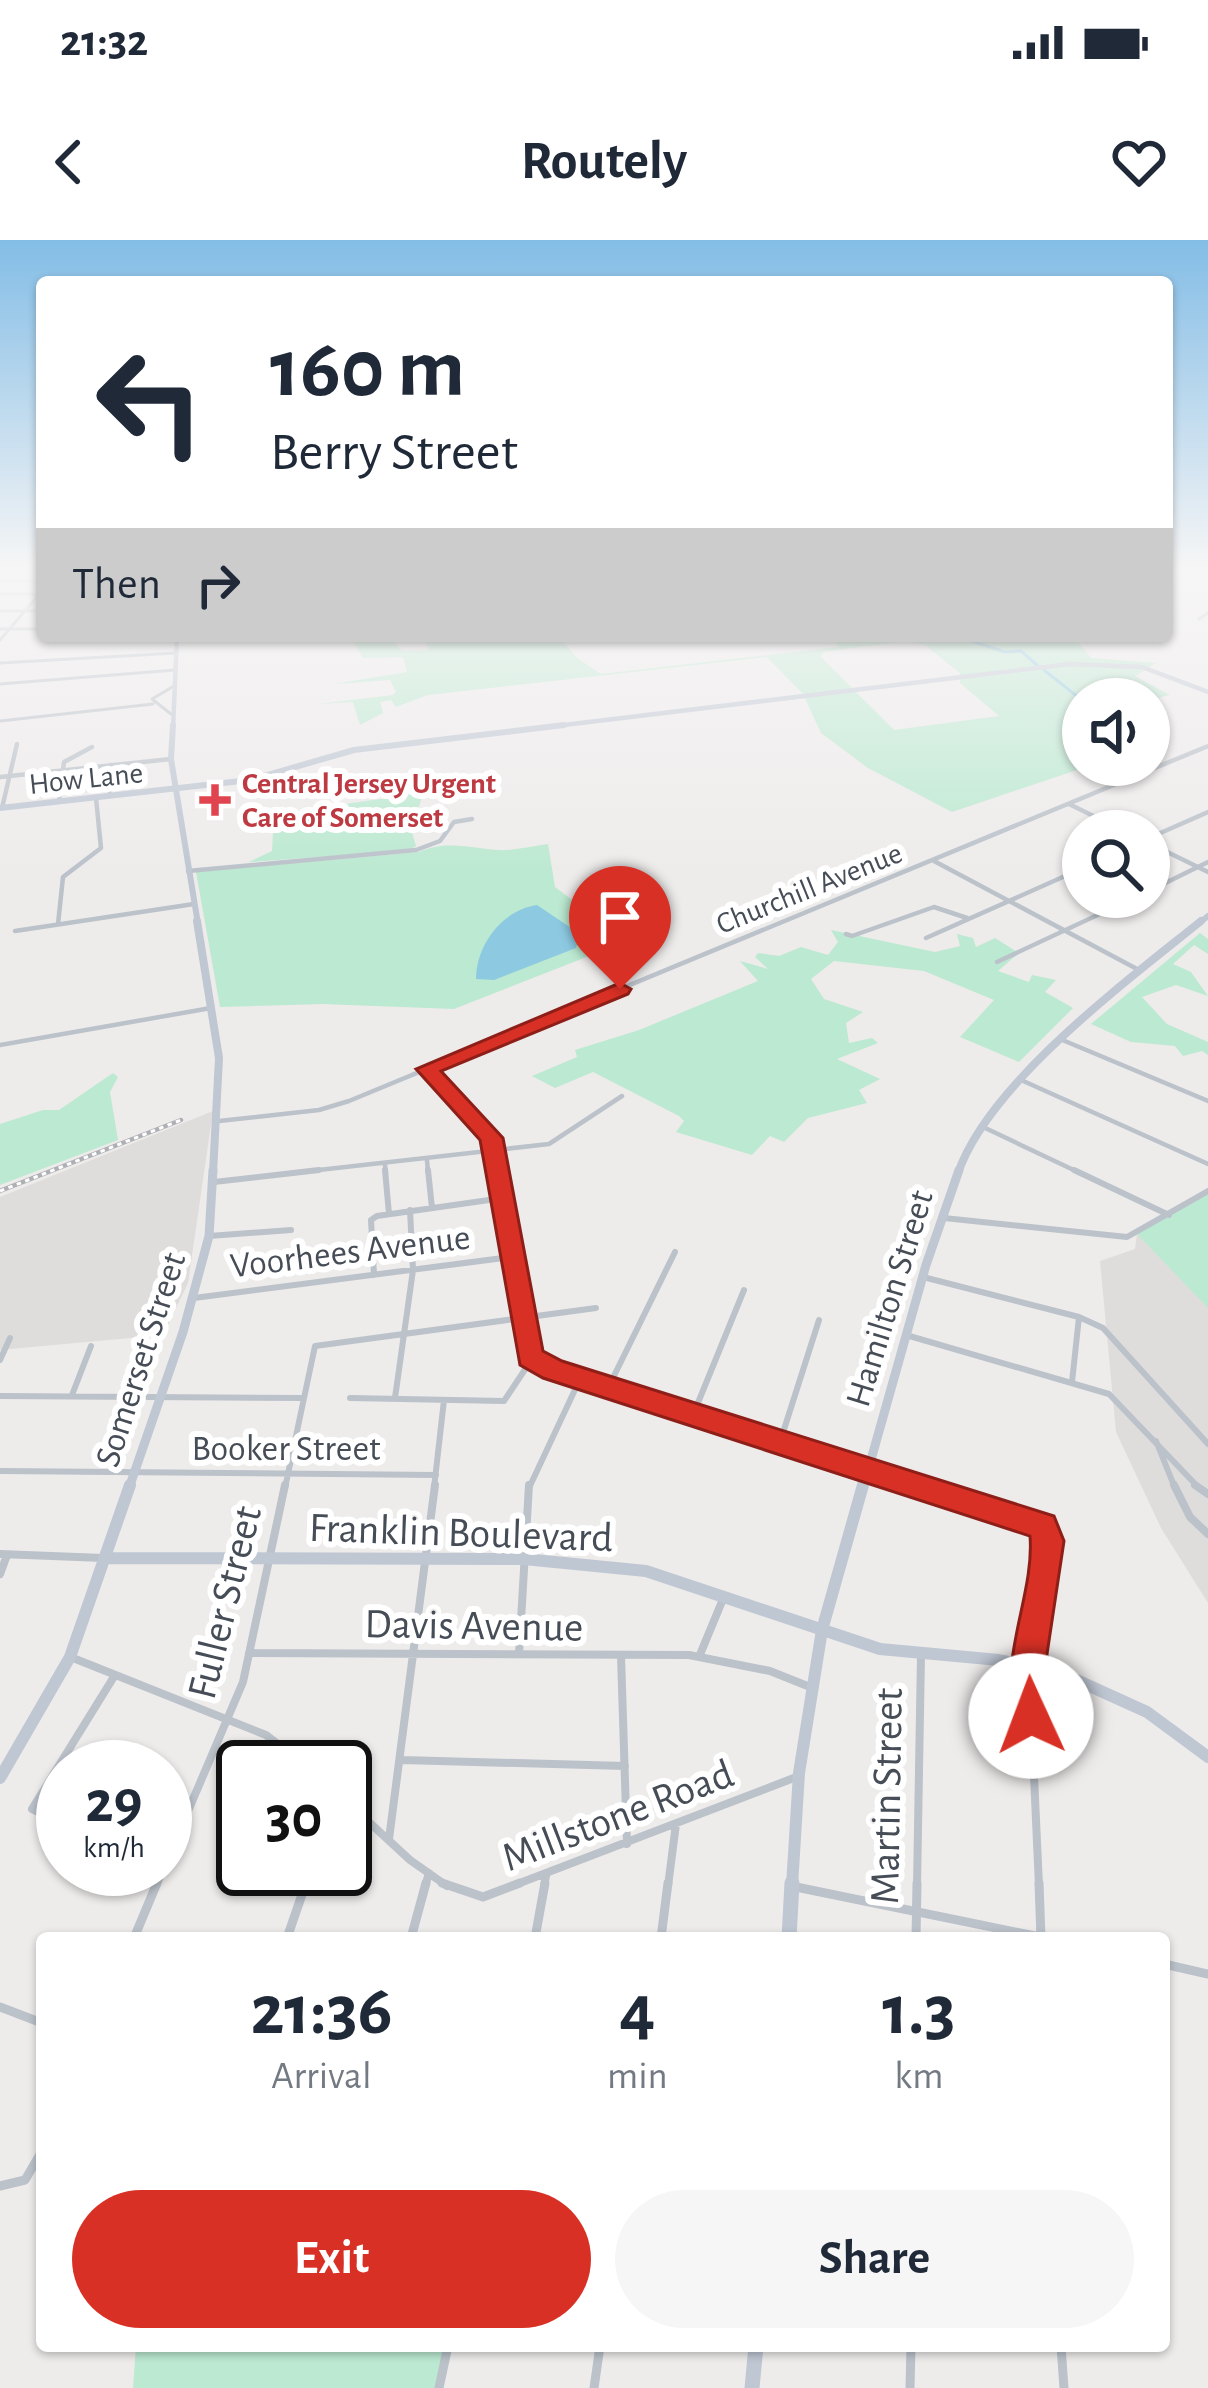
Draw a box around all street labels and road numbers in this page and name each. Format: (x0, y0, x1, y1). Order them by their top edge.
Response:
street label: How Lane (27, 758, 145, 800)
street label: Churchill Avenue (712, 838, 907, 940)
street label: Hamilton Street (840, 1186, 940, 1411)
street label: Voorhees Avenue (228, 1219, 472, 1285)
street label: Somerset Street (89, 1248, 193, 1471)
street label: Booker Street (191, 1431, 381, 1467)
street label: Fuller Street (181, 1502, 269, 1703)
street label: Franklin Boulevard (308, 1507, 614, 1559)
street label: Davis Avenue (364, 1603, 584, 1649)
street label: Martin Street (864, 1688, 910, 1905)
street label: Millstone Road (496, 1753, 739, 1879)

